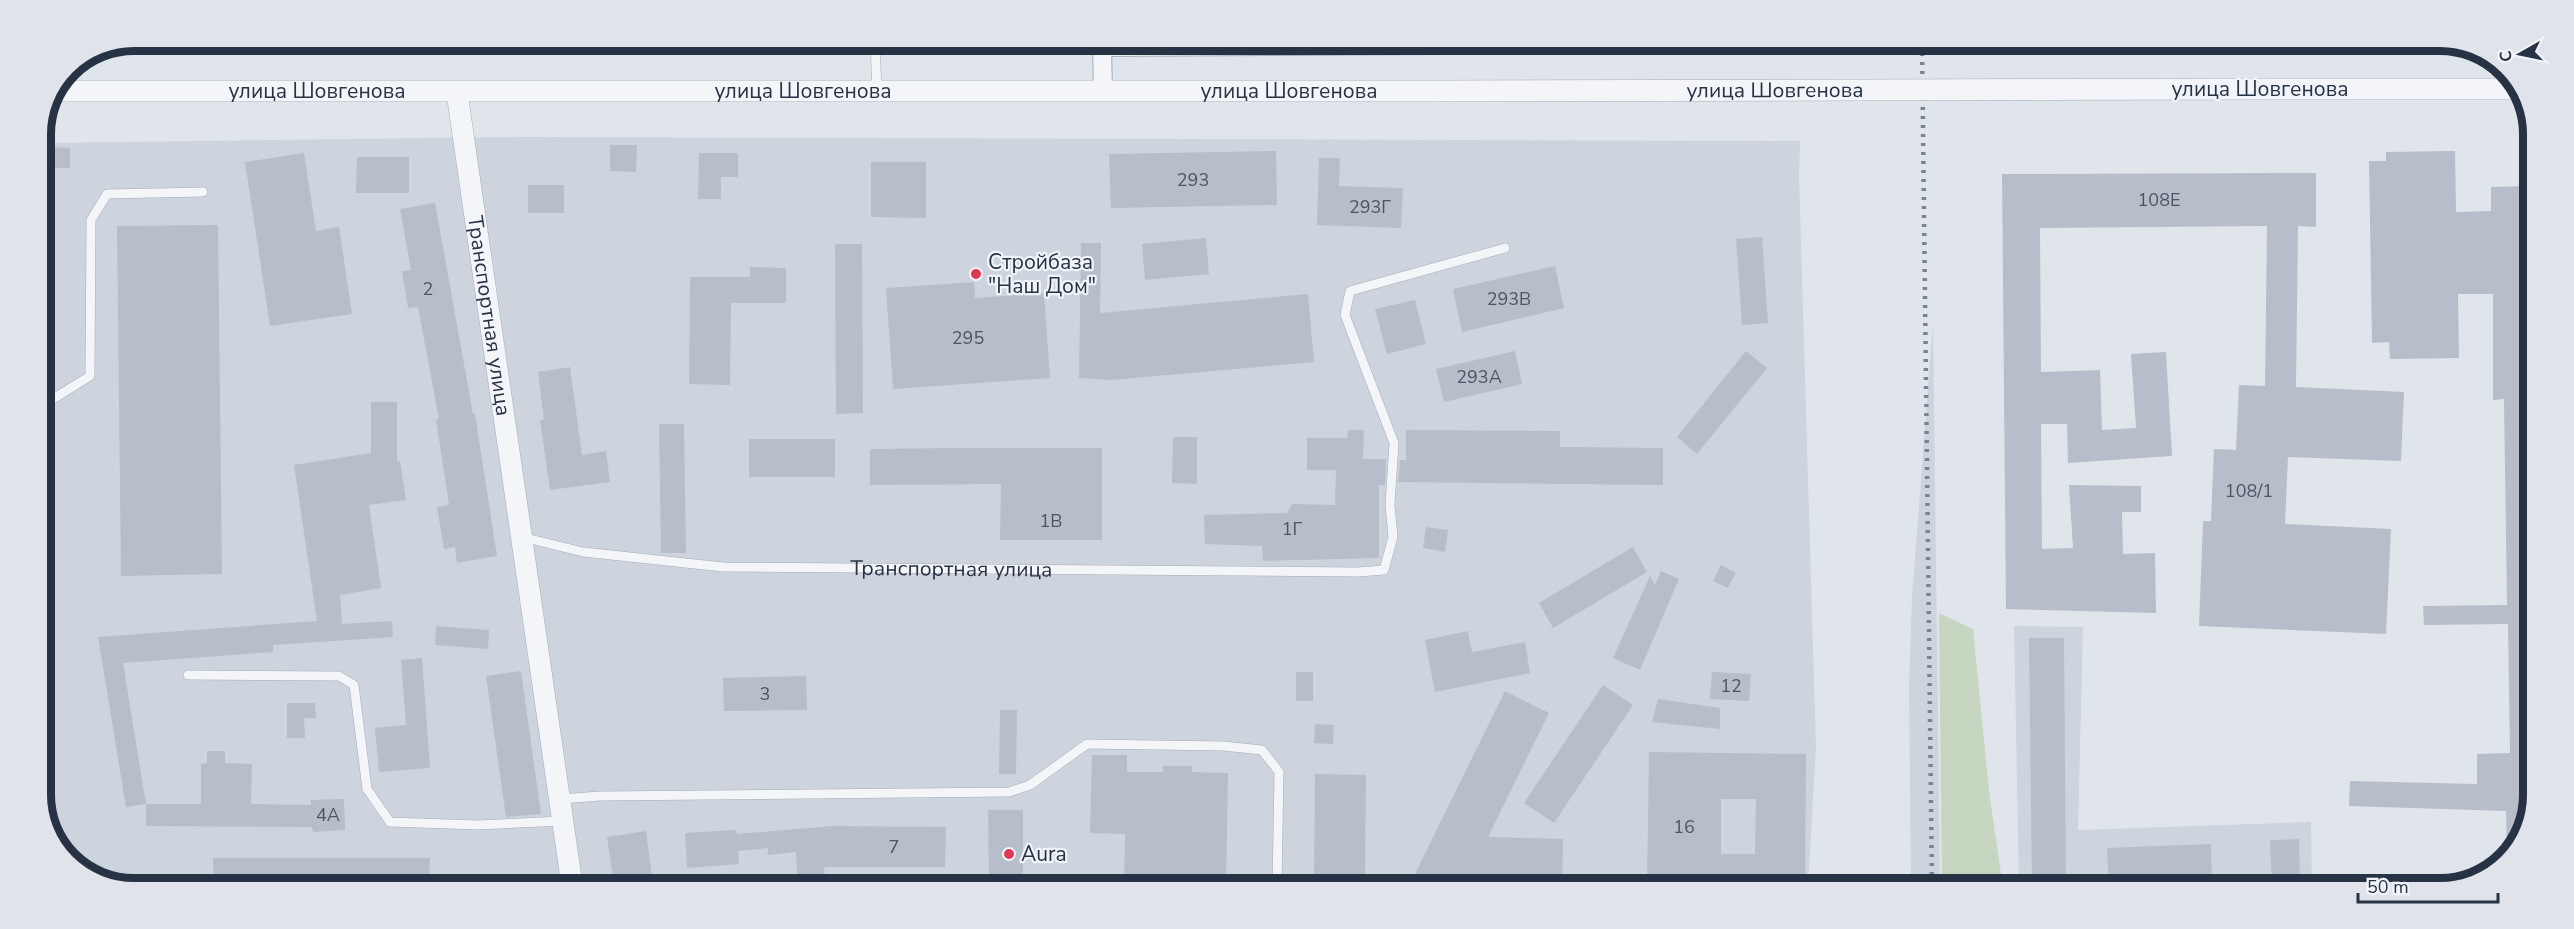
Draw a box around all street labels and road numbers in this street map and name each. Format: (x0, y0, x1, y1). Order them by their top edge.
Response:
street label: улица Шовгенова (2172, 75, 2349, 103)
street label: улица Шовгенова (1686, 76, 1864, 104)
street label: улица Шовгенова (228, 77, 406, 105)
street label: улица Шовгенова (714, 77, 892, 105)
street label: улица Шовгенова (1200, 77, 1378, 105)
street label: Транспортная улица (461, 214, 518, 418)
street label: Транспортная улица (850, 554, 1052, 584)

